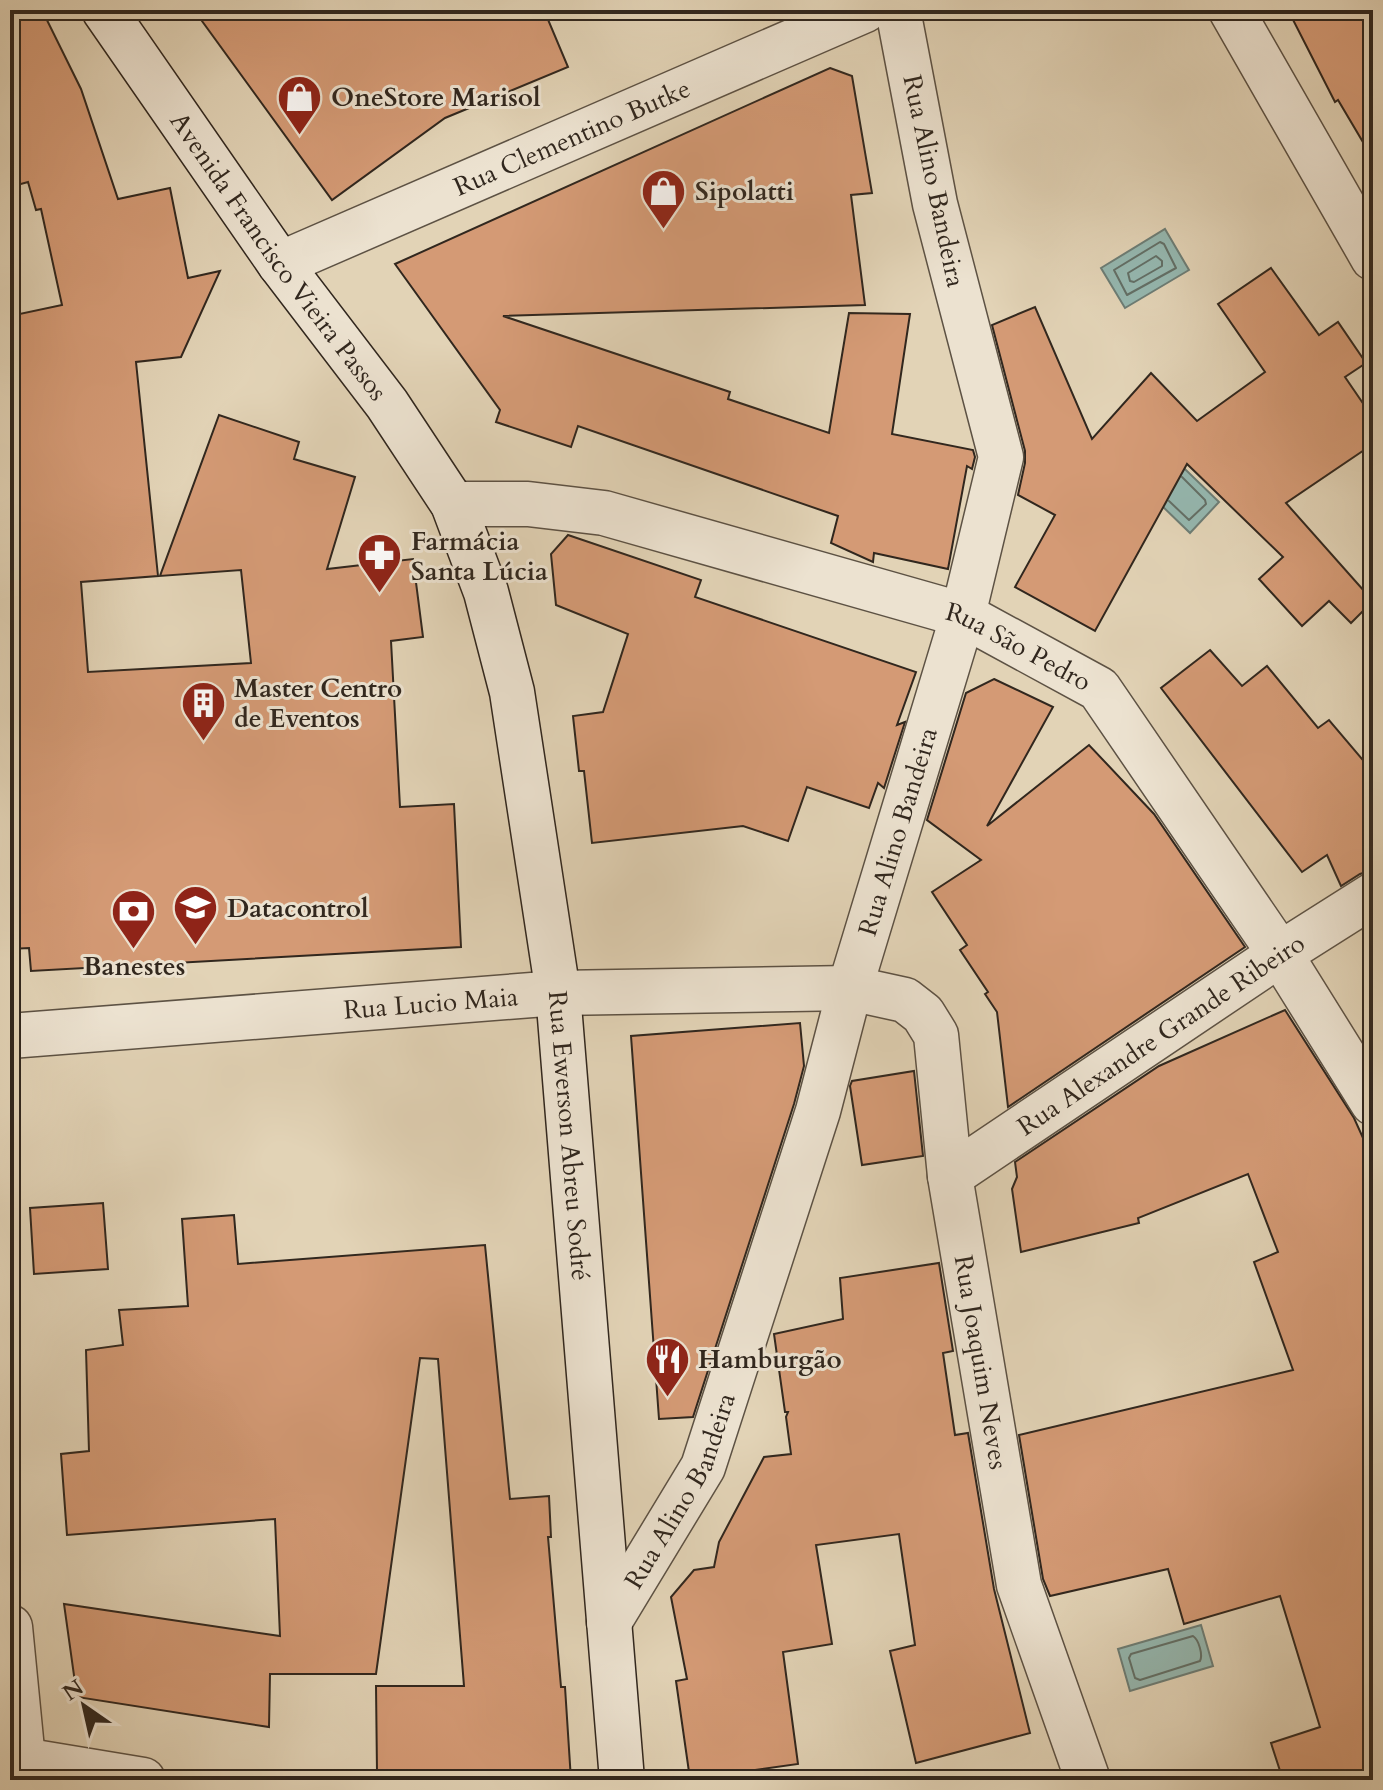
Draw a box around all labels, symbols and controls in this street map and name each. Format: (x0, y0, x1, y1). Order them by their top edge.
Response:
street label: Rua Clementino Butke (448, 71, 695, 204)
street label: Rua Alino Bandeira (894, 72, 974, 290)
shop icon: OneStore Marisol (276, 73, 324, 136)
place label: OneStore Marisol (331, 80, 541, 115)
street label: Avenida Francisco Vieira Passos (162, 105, 396, 408)
shop icon: Sipolatti (640, 167, 688, 230)
place label: Sipolatti (695, 174, 794, 209)
place label: Farmácia Santa Lúcia (411, 524, 548, 589)
pharmacy icon: Farmácia Santa Lúcia (356, 532, 404, 595)
street label: Rua São Pedro (942, 594, 1097, 699)
place label: Master Centro de Eventos (234, 671, 402, 736)
building icon: Master Centro de Eventos (179, 679, 227, 742)
street label: Rua Alino Bandeira (849, 723, 946, 940)
school or university icon: Datacontrol (172, 884, 220, 947)
bank icon: Banestes (110, 887, 158, 950)
place label: Datacontrol (227, 891, 369, 926)
street label: Rua Alexandre Grande Ribeiro (1010, 925, 1311, 1143)
place label: Banestes (83, 949, 185, 984)
street label: Rua Lucio Maia (342, 979, 519, 1027)
street label: Rua Ewerson Abreu Sodré (540, 989, 599, 1282)
street label: Rua Joaquim Neves (946, 1252, 1017, 1472)
restaurant icon: Hamburgão (643, 1335, 691, 1398)
place label: Hamburgão (698, 1342, 842, 1377)
street label: Rua Alino Bandeira (616, 1389, 743, 1595)
north arrow (44, 1666, 124, 1746)
text: N (57, 1672, 90, 1708)

